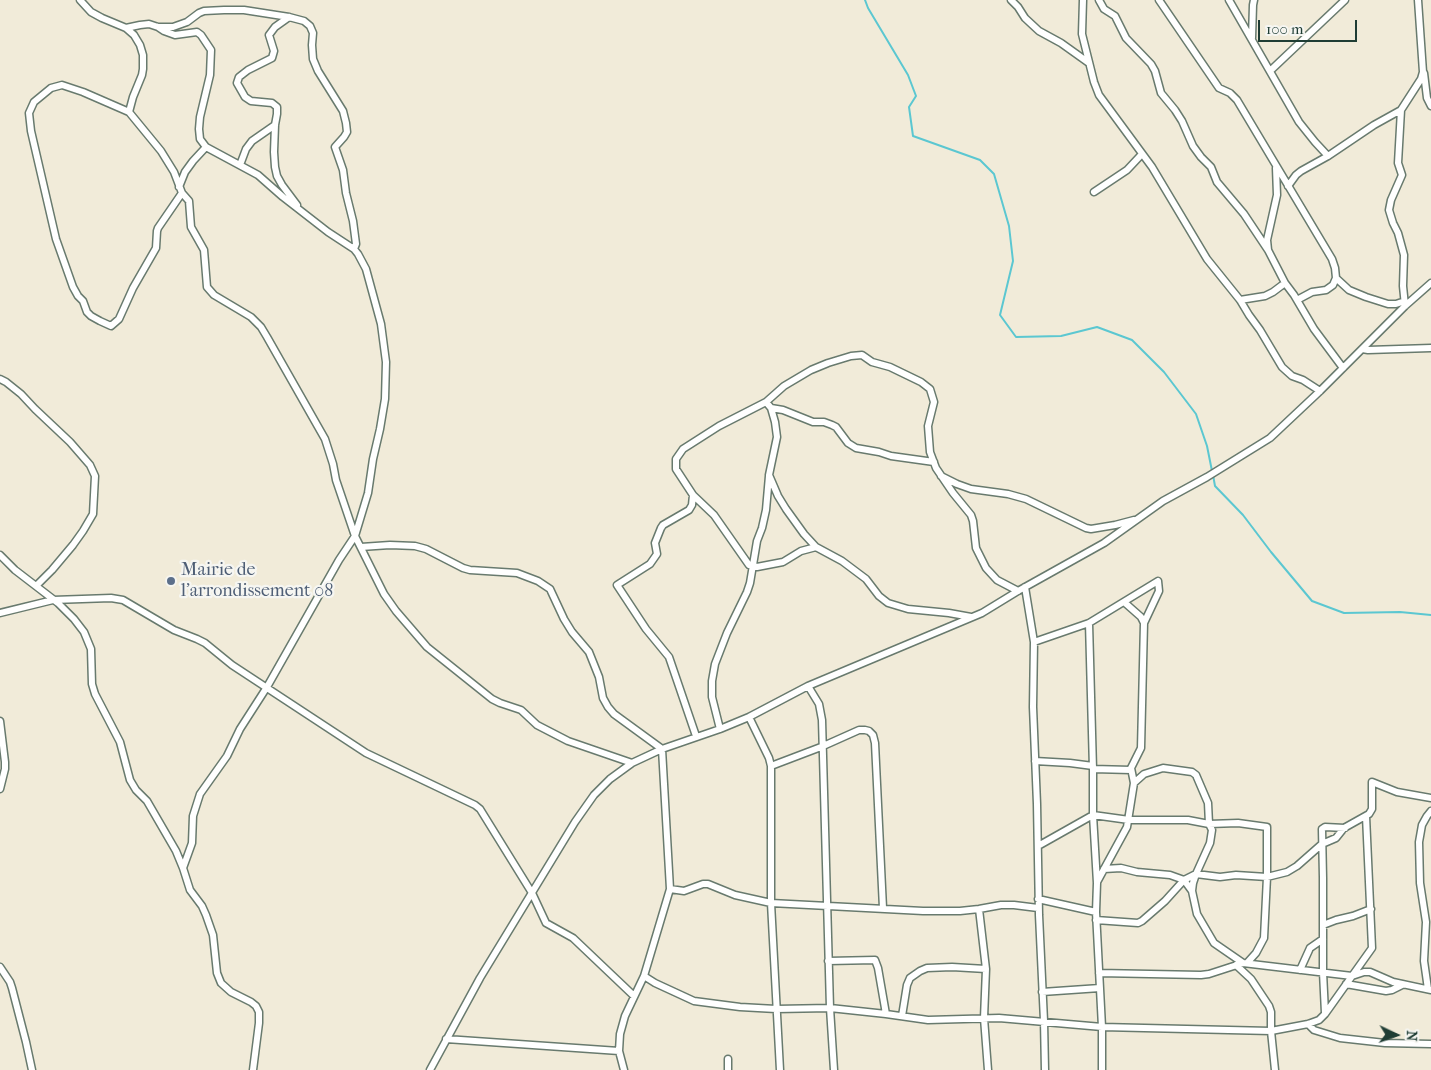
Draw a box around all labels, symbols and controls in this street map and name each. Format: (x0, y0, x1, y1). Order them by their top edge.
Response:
scale bar (1261, 10, 1360, 42)
text: 100 m (1266, 20, 1304, 38)
place label: Mairie de l'arrondissement 08 (181, 560, 333, 602)
marker: Mairie de l'arrondissement 08 (165, 575, 177, 587)
north arrow (1371, 1010, 1421, 1060)
text: N (1403, 1030, 1420, 1042)

